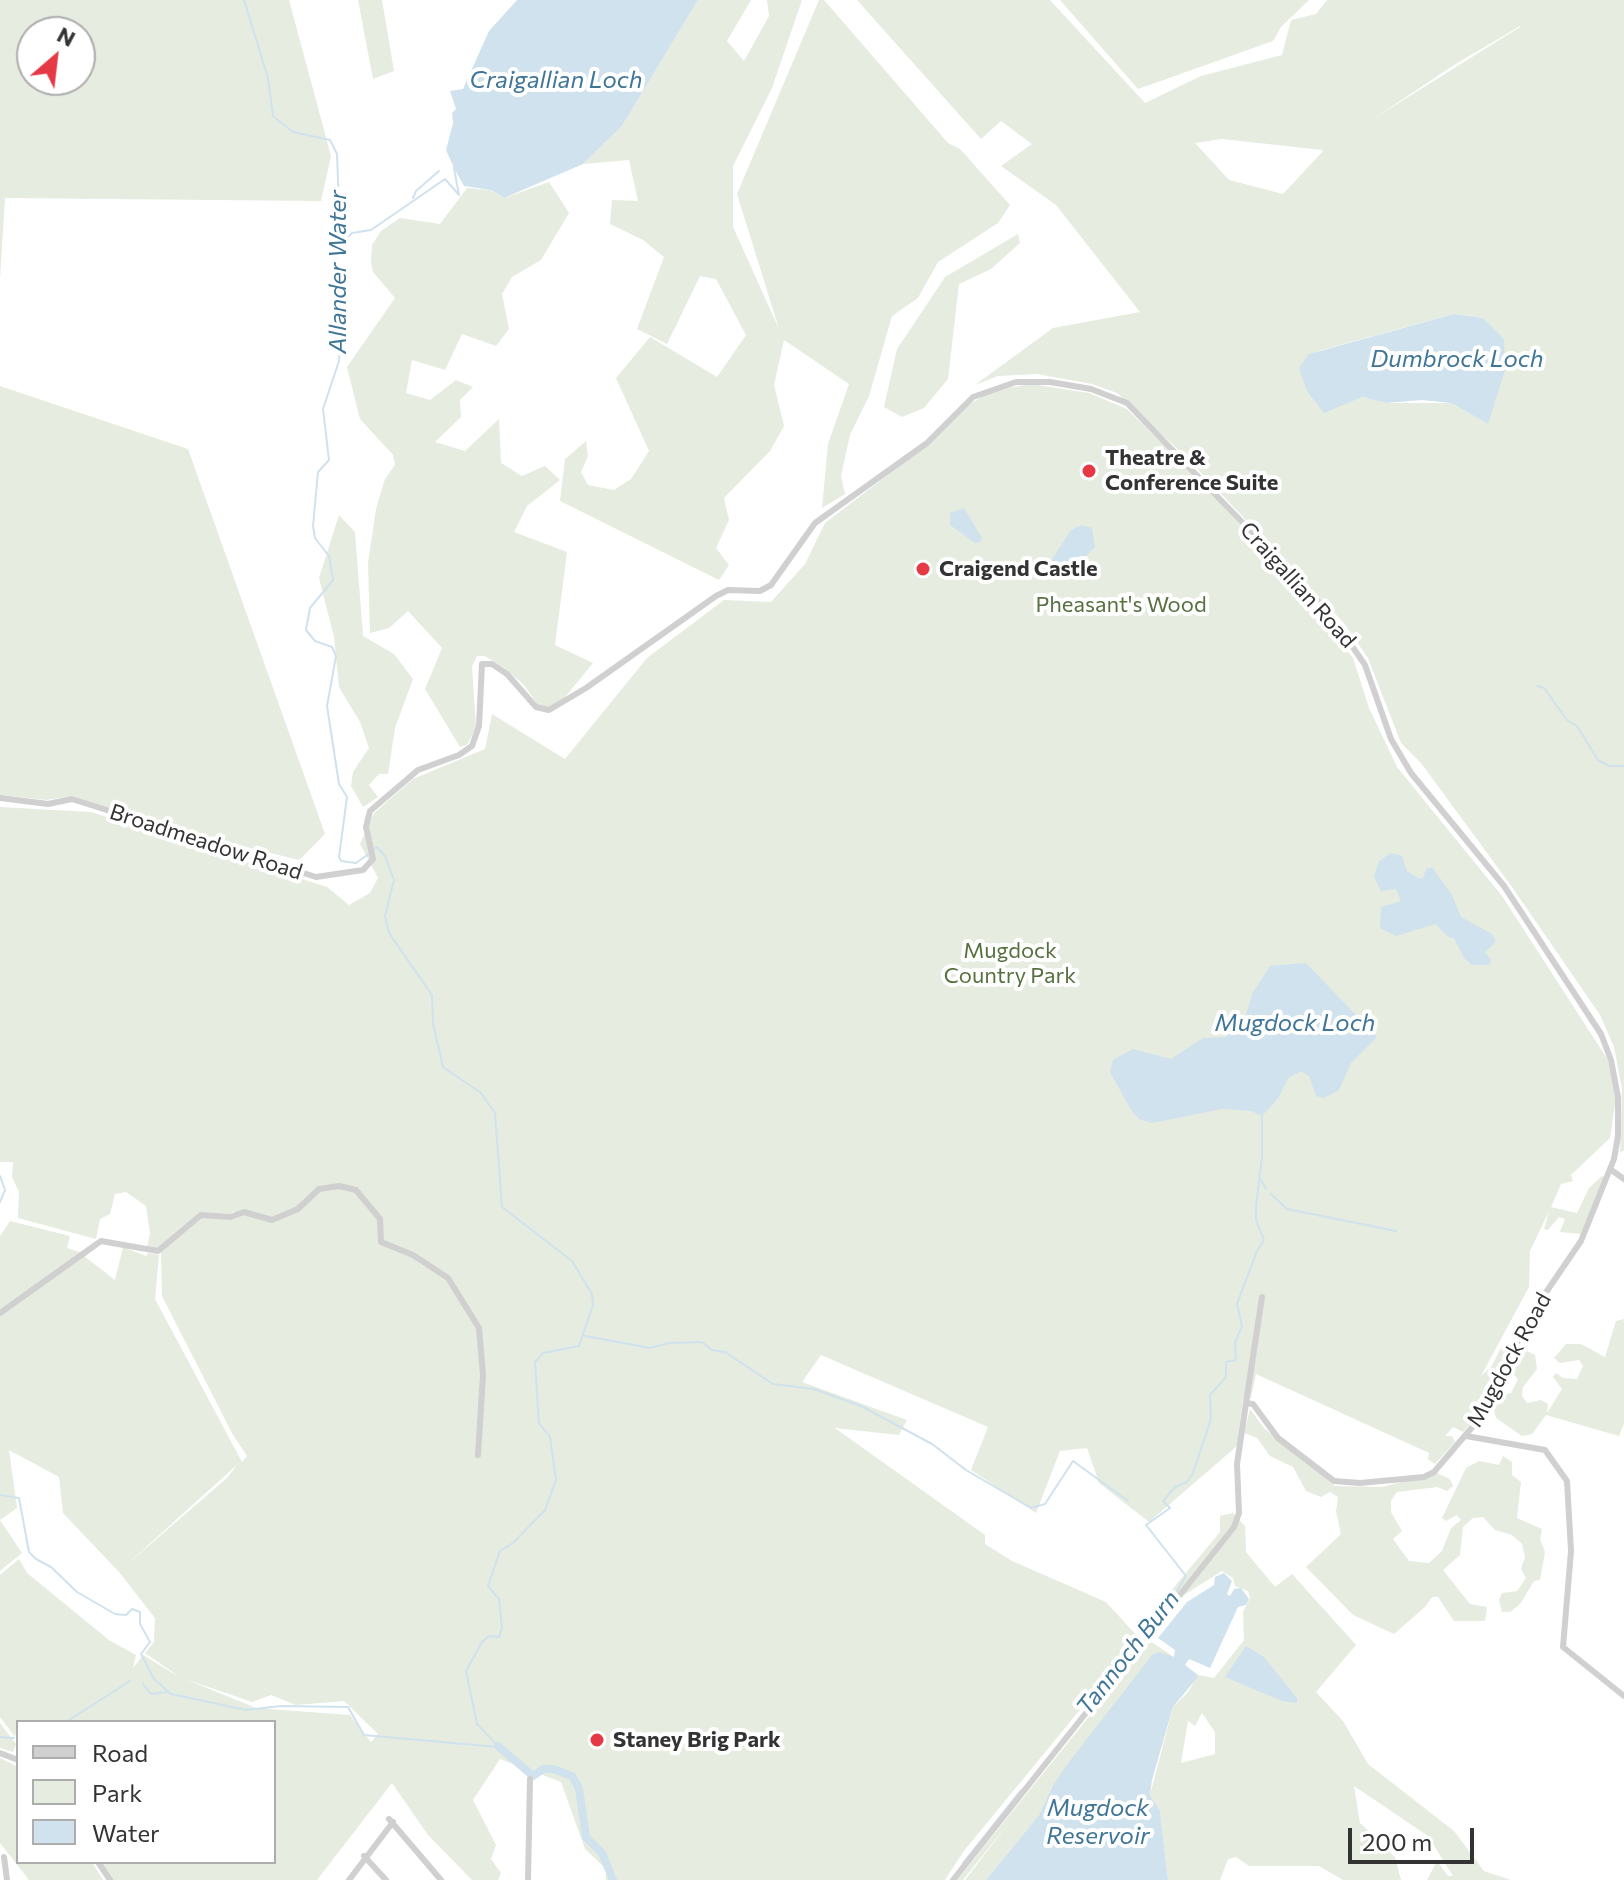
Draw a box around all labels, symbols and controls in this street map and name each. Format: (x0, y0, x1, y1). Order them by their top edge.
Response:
north arrow (16, 16, 96, 96)
text: N (53, 20, 80, 52)
water label: Craigallian Loch (470, 66, 642, 94)
water label: Allander Water (324, 190, 352, 354)
water label: Dumbrock Loch (1371, 345, 1543, 373)
place label: Theatre & Conference Suite (1105, 445, 1278, 496)
marker: Theatre & Conference Suite (1080, 462, 1098, 480)
street label: Craigallian Road (1234, 516, 1362, 654)
place label: Craigend Castle (939, 556, 1097, 582)
marker: Craigend Castle (914, 560, 932, 578)
park label: Pheasant's Wood (1035, 592, 1207, 618)
street label: Broadmeadow Road (106, 798, 306, 886)
park label: Mugdock Country Park (944, 938, 1076, 990)
water label: Mugdock Loch (1215, 1009, 1375, 1037)
street label: Mugdock Road (1461, 1288, 1557, 1432)
water label: Tannoch Burn (1070, 1585, 1186, 1721)
legend (16, 1720, 276, 1864)
place label: Staney Brig Park (613, 1727, 781, 1753)
marker: Staney Brig Park (588, 1731, 606, 1749)
text: Road (92, 1738, 148, 1767)
text: Park (92, 1778, 142, 1807)
water label: Mugdock Reservoir (1046, 1794, 1150, 1850)
scale bar (1352, 1812, 1478, 1862)
text: Water (92, 1818, 160, 1847)
text: 200 m (1362, 1827, 1432, 1856)

